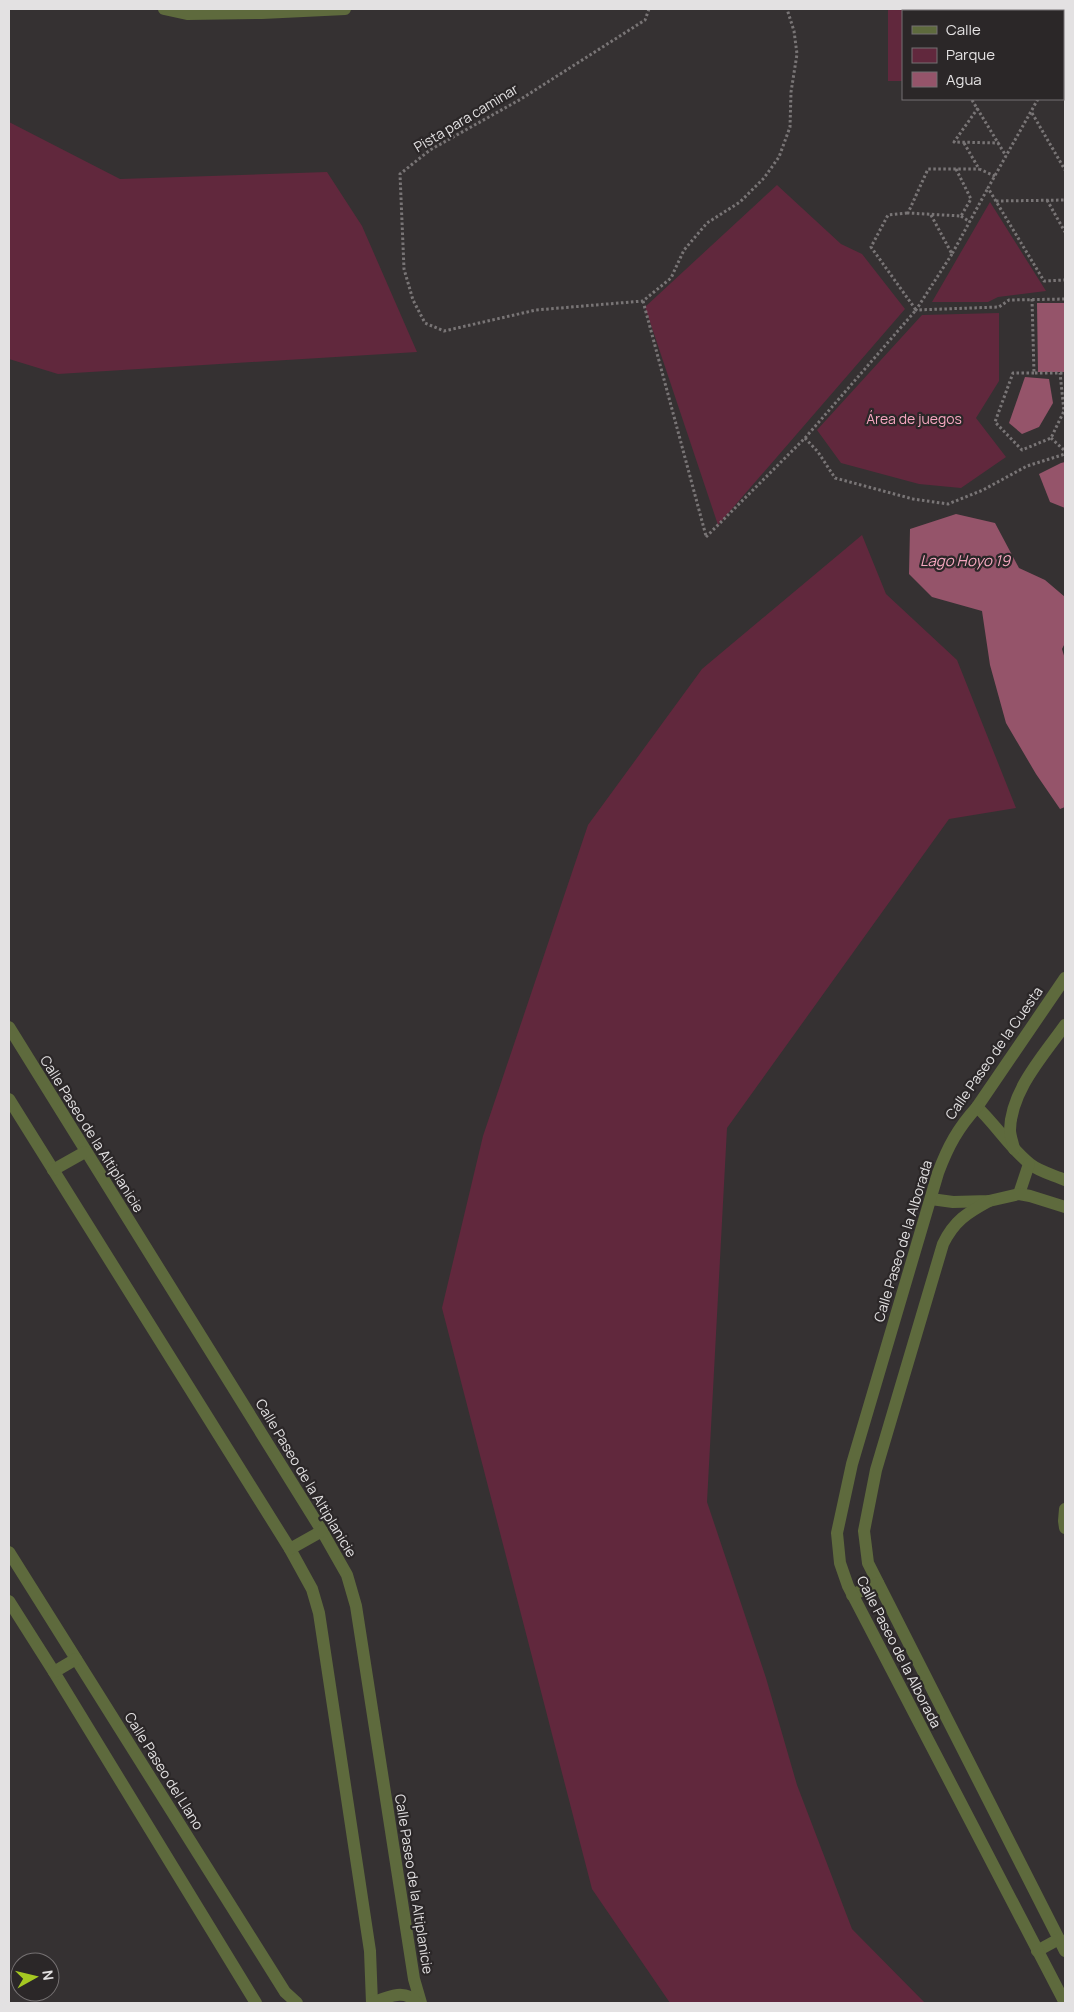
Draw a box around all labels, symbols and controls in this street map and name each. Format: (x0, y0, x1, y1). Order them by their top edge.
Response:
legend (902, 10, 1064, 100)
text: Calle (946, 19, 981, 40)
text: Parque (946, 44, 995, 65)
text: Agua (946, 69, 982, 90)
street label: Pista para caminar (410, 79, 521, 156)
park label: Área de juegos (866, 409, 962, 428)
water label: Lago Hoyo 19 (920, 550, 1012, 571)
street label: Calle Paseo de la Cuesta (940, 982, 1047, 1123)
street label: Calle Paseo de la Altiplanicie (36, 1052, 149, 1216)
street label: Calle Paseo de la Alborada (869, 1158, 936, 1324)
street label: Calle Paseo de la Altiplanicie (251, 1395, 361, 1561)
street label: Calle Paseo de la Alborada (853, 1572, 946, 1731)
street label: Calle Paseo del Llano (121, 1708, 208, 1833)
street label: Calle Paseo de la Altiplanicie (391, 1793, 438, 1975)
north arrow (10, 1952, 60, 2002)
text: N (38, 1969, 58, 1981)

